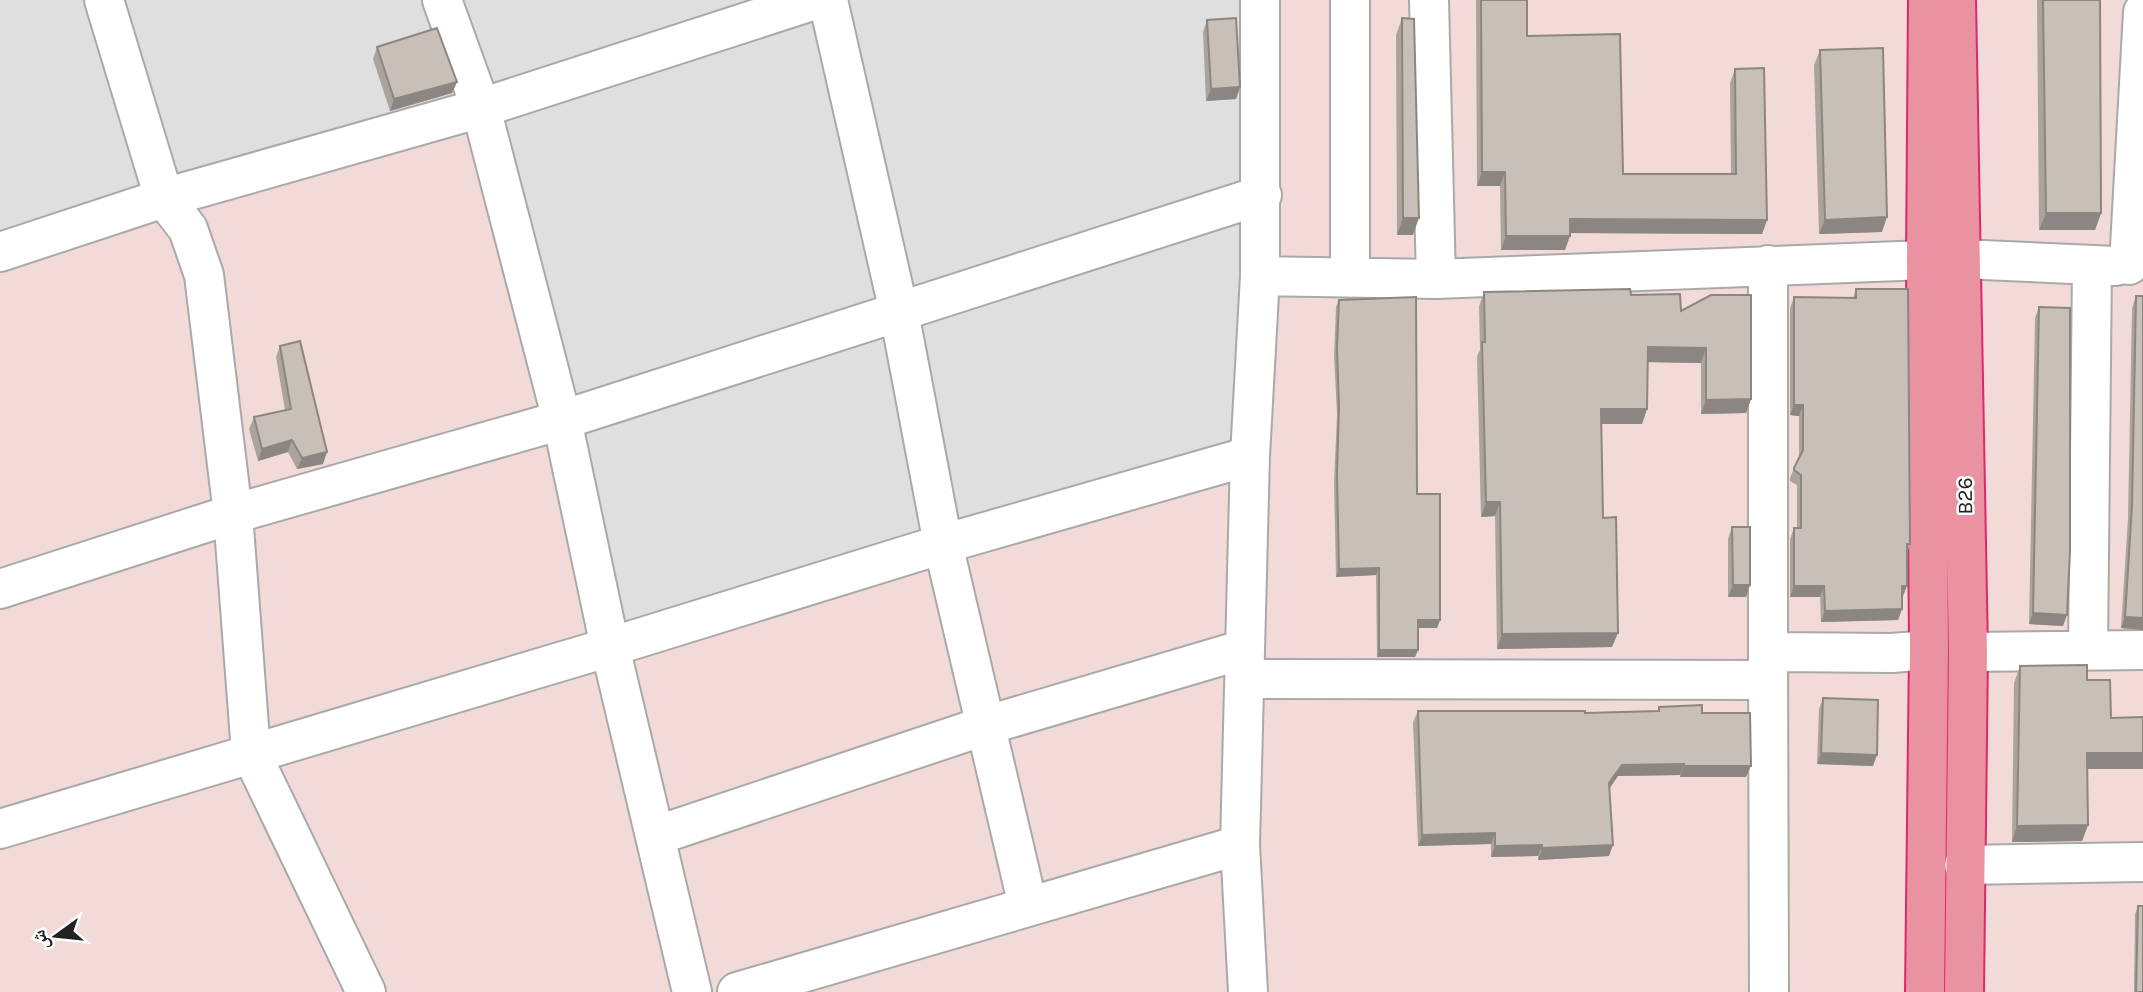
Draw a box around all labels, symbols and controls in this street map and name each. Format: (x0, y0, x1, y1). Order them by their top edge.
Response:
street label: B26 (1953, 477, 1977, 515)
north arrow (21, 901, 91, 971)
text: ش (27, 928, 54, 953)

